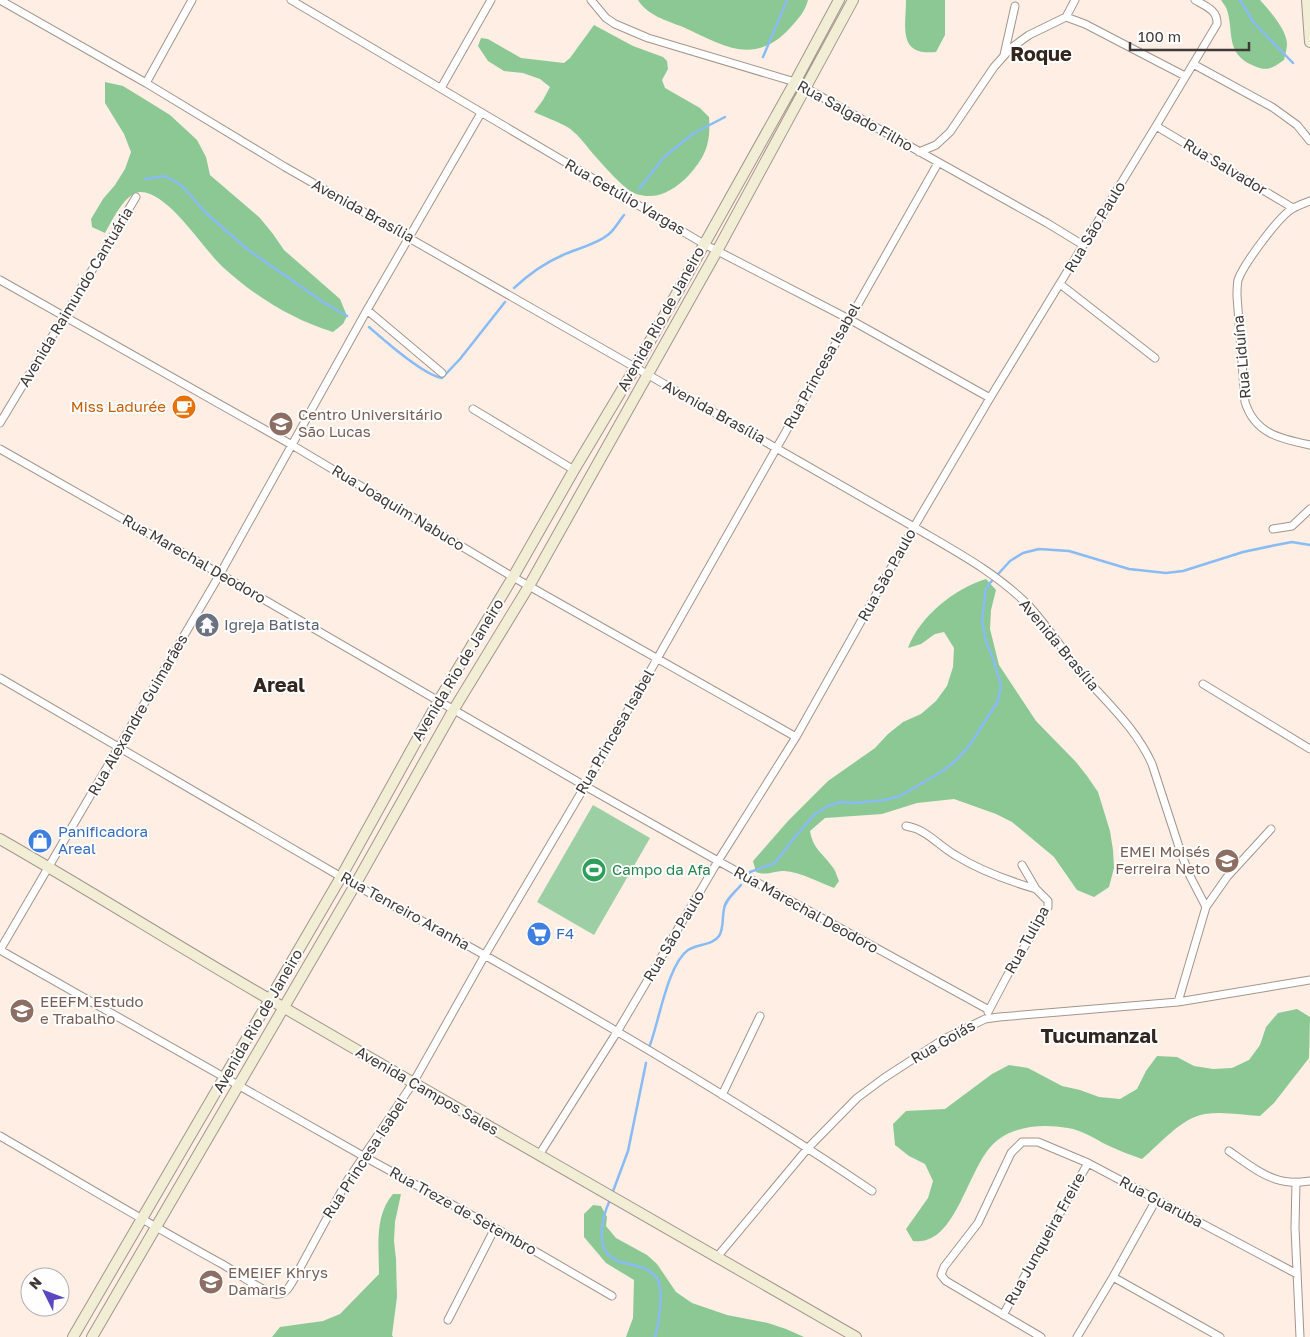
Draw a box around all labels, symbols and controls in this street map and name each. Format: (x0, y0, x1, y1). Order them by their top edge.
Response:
scale bar (1130, 20, 1249, 52)
text: 100 m (1138, 27, 1181, 45)
district label: Roque (1010, 41, 1072, 65)
street label: Rua Salgado Filho (794, 76, 917, 154)
street label: Rua Salvador (1180, 134, 1271, 198)
street label: Rua Getúlio Vargas (562, 154, 689, 238)
street label: Avenida Brasília (309, 175, 418, 246)
street label: Rua São Paulo (1060, 178, 1128, 275)
street label: Avenida Raimundo Cantuária (14, 203, 136, 390)
street label: Avenida Rio de Janeiro (613, 243, 707, 394)
street label: Rua Princesa Isabel (779, 299, 863, 432)
street label: Rua Liduína (1228, 315, 1254, 400)
street label: Avenida Brasília (660, 376, 769, 447)
cafe icon: Miss Ladurée (171, 394, 197, 420)
place label: Miss Ladurée (71, 397, 166, 415)
place label: Centro Universitário São Lucas (298, 405, 443, 440)
school or university icon: Centro Universitário São Lucas (268, 411, 294, 437)
street label: Rua Joaquim Nabuco (329, 460, 468, 554)
street label: Rua Marechal Deodoro (120, 510, 269, 607)
street label: Rua São Paulo (853, 525, 919, 624)
street label: Avenida Rio de Janeiro (408, 595, 507, 744)
street label: Avenida Brasília (1016, 595, 1103, 694)
temple icon: Igreja Batista (194, 612, 220, 638)
place label: Igreja Batista (224, 615, 319, 633)
street label: Rua Alexandre Guimarães (83, 631, 191, 798)
street label: Rua Princesa Isabel (571, 666, 657, 797)
district label: Areal (253, 672, 305, 696)
place label: Panificadora Areal (58, 822, 148, 857)
shop icon: Panificadora Areal (27, 828, 53, 854)
place label: EMEI Moisés Ferreira Neto (1115, 842, 1210, 877)
school or university icon: EMEI Moisés Ferreira Neto (1214, 848, 1240, 874)
sports icon: Campo da Afa (581, 857, 607, 883)
place label: Campo da Afa (612, 860, 711, 878)
street label: Rua Marechal Deodoro (731, 862, 882, 956)
street label: Rua Tenreiro Aranha (338, 867, 473, 953)
street label: Rua São Paulo (639, 887, 707, 984)
street label: Rua Tulipa (1000, 902, 1052, 977)
supermarket icon: F4 (526, 921, 552, 947)
place label: F4 (556, 924, 574, 942)
street label: Avenida Rio de Janeiro (209, 946, 306, 1095)
place label: EEEFM Estudo e Trabalho (40, 992, 143, 1027)
school or university icon: EEEFM Estudo e Trabalho (9, 998, 35, 1024)
street label: Rua Goiás (907, 1016, 978, 1067)
district label: Tucumanzal (1040, 1023, 1158, 1047)
street label: Avenida Campos Sales (353, 1042, 502, 1138)
street label: Rua Princesa Isabel (318, 1093, 410, 1221)
street label: Rua Treze de Setembro (387, 1162, 540, 1258)
street label: Rua Junqueira Freire (1000, 1169, 1088, 1308)
street label: Rua Guaruba (1117, 1172, 1206, 1231)
place label: EMEIEF Khrys Damaris (228, 1263, 328, 1298)
north arrow (20, 1267, 70, 1317)
school or university icon: EMEIEF Khrys Damaris (198, 1269, 224, 1295)
text: N (25, 1273, 45, 1293)

